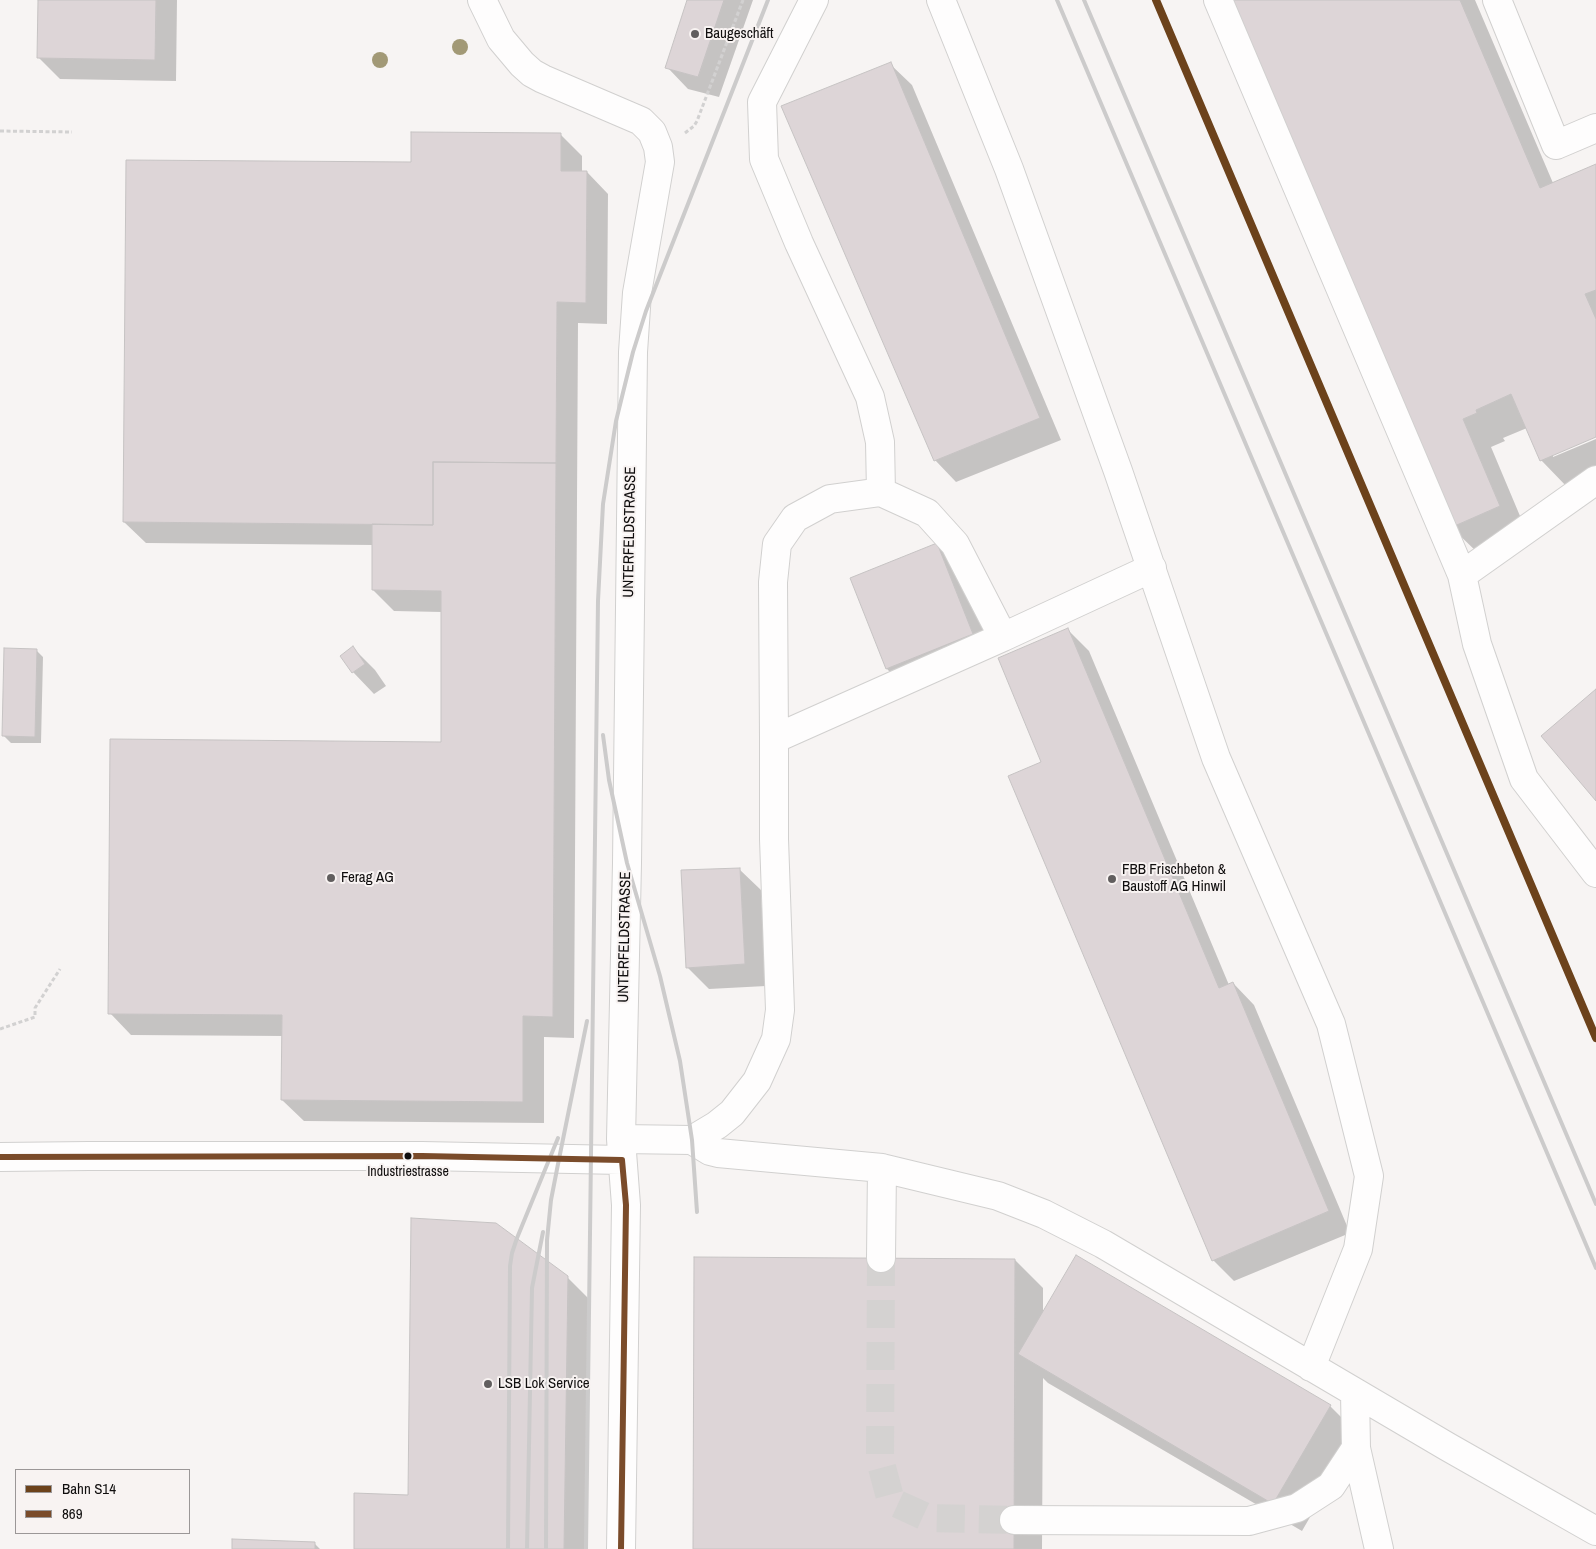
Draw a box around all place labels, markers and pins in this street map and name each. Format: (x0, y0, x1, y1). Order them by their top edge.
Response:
place label: Baugeschäft (705, 25, 773, 43)
marker: Baugeschäft (689, 28, 701, 40)
place label: FBB Frischbeton & Baustoff AG Hinwil (1122, 861, 1226, 896)
place label: Ferag AG (341, 869, 394, 887)
marker: Ferag AG (325, 872, 337, 884)
marker: FBB Frischbeton & Baustoff AG Hinwil (1106, 873, 1118, 885)
marker: Industriestrasse (403, 1151, 413, 1161)
place label: Industriestrasse (367, 1164, 449, 1180)
place label: LSB Lok Service (498, 1375, 590, 1393)
marker: LSB Lok Service (482, 1378, 494, 1390)

